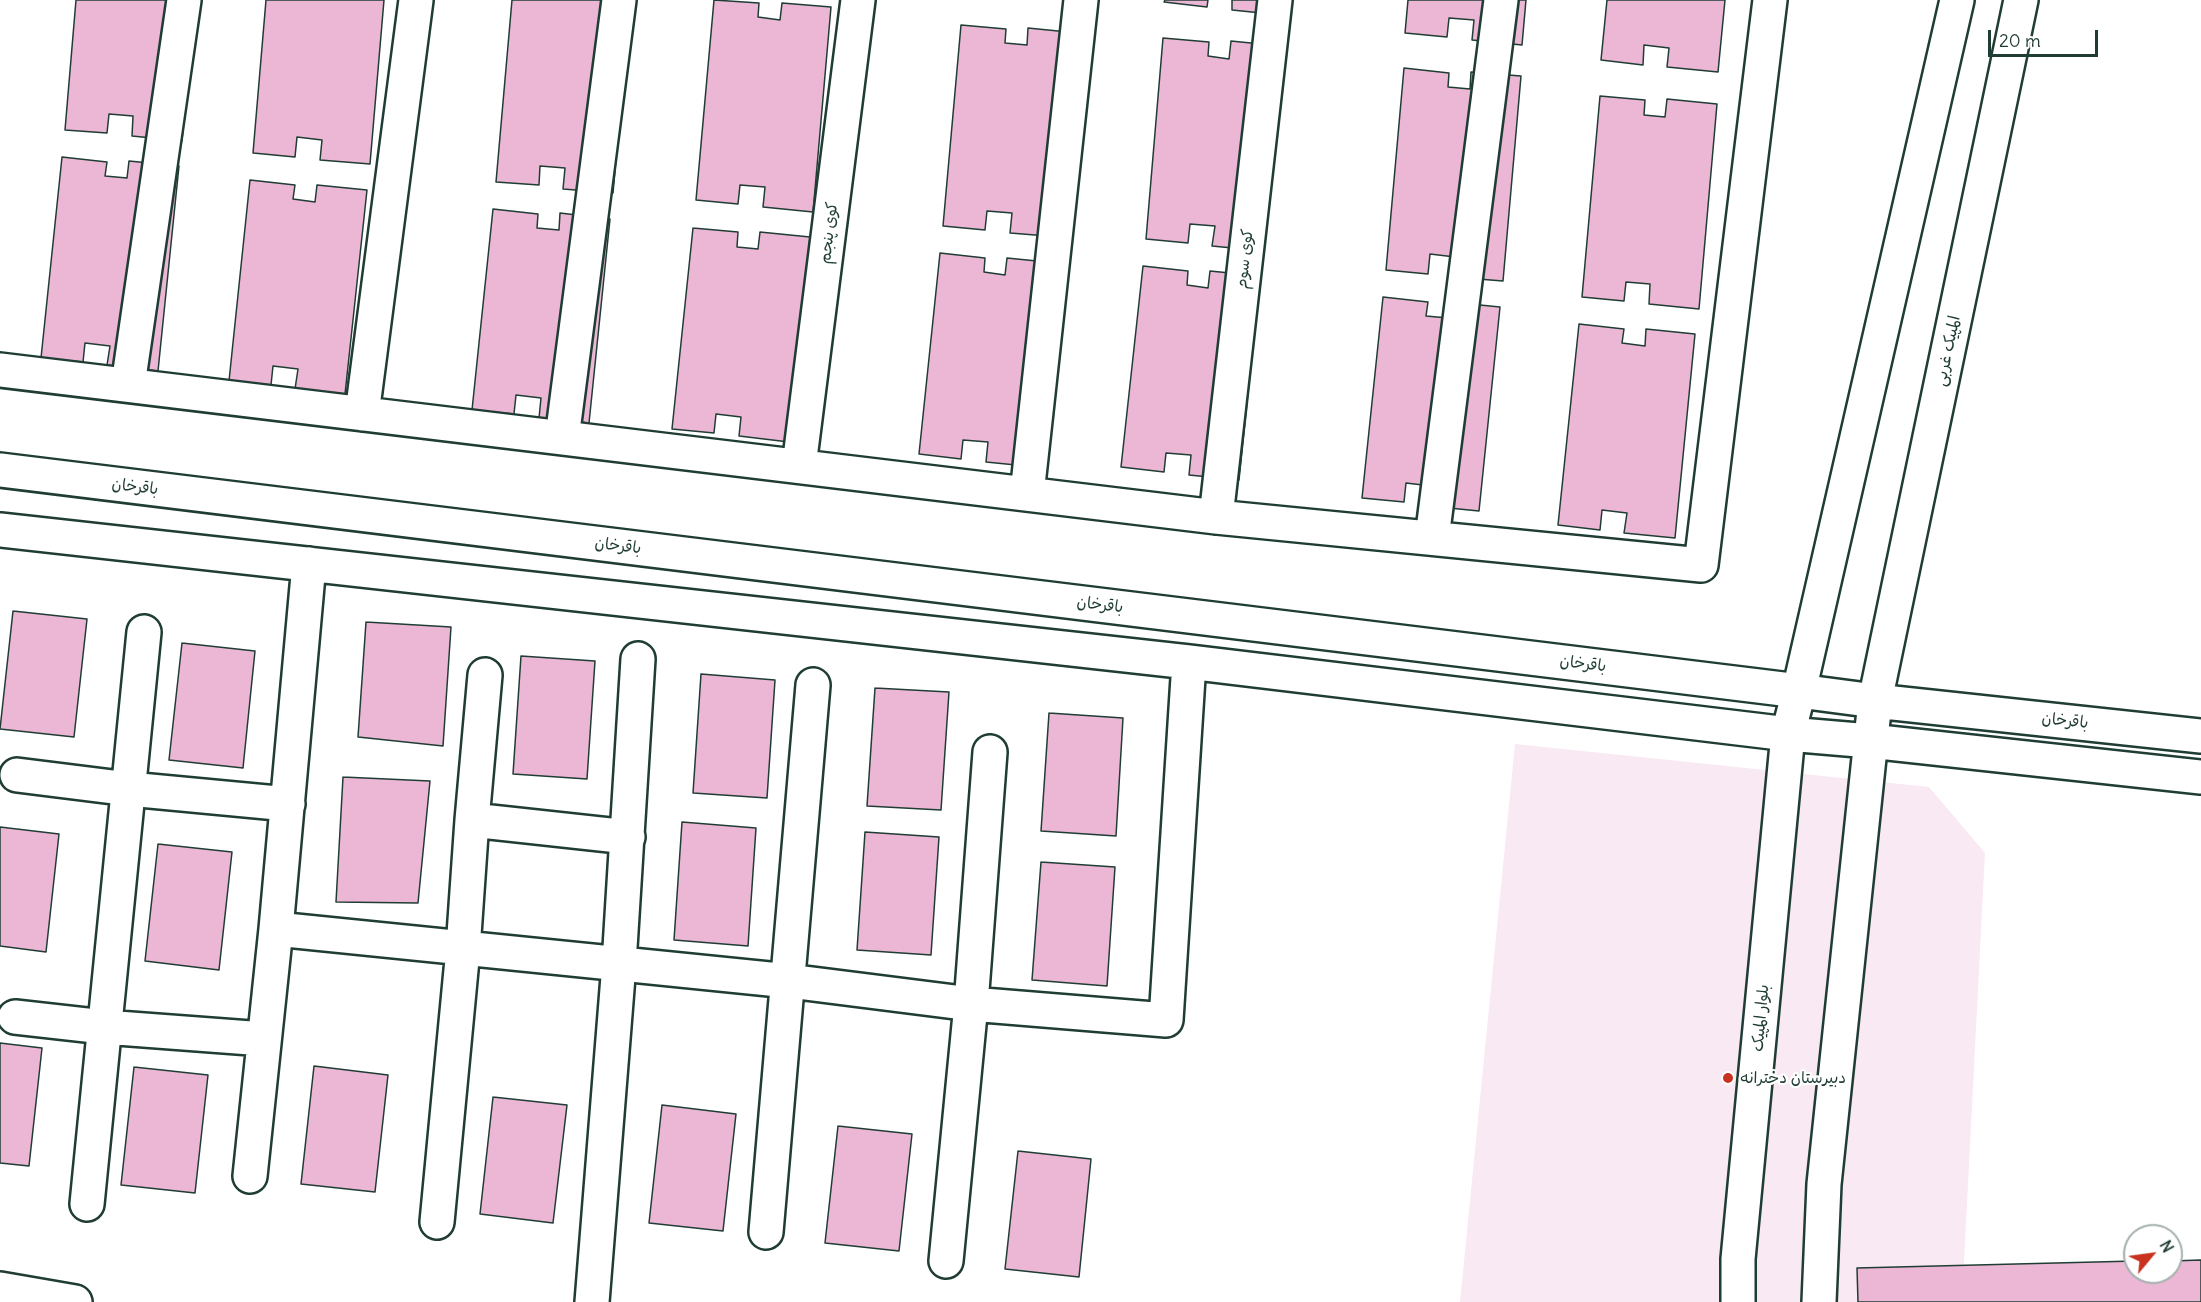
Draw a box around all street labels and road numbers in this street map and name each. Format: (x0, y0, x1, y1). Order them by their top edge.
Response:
street label: کوی پنجم (816, 201, 842, 265)
street label: کوی سوم (1232, 228, 1258, 290)
street label: المپیک غربی (1931, 314, 1965, 388)
street label: باقرخان (111, 475, 159, 499)
street label: باقرخان (594, 534, 642, 558)
street label: باقرخان (1076, 593, 1124, 617)
street label: باقرخان (1559, 652, 1607, 676)
street label: باقرخان (2041, 709, 2089, 733)
street label: بلوار المپیک (1749, 984, 1773, 1052)

